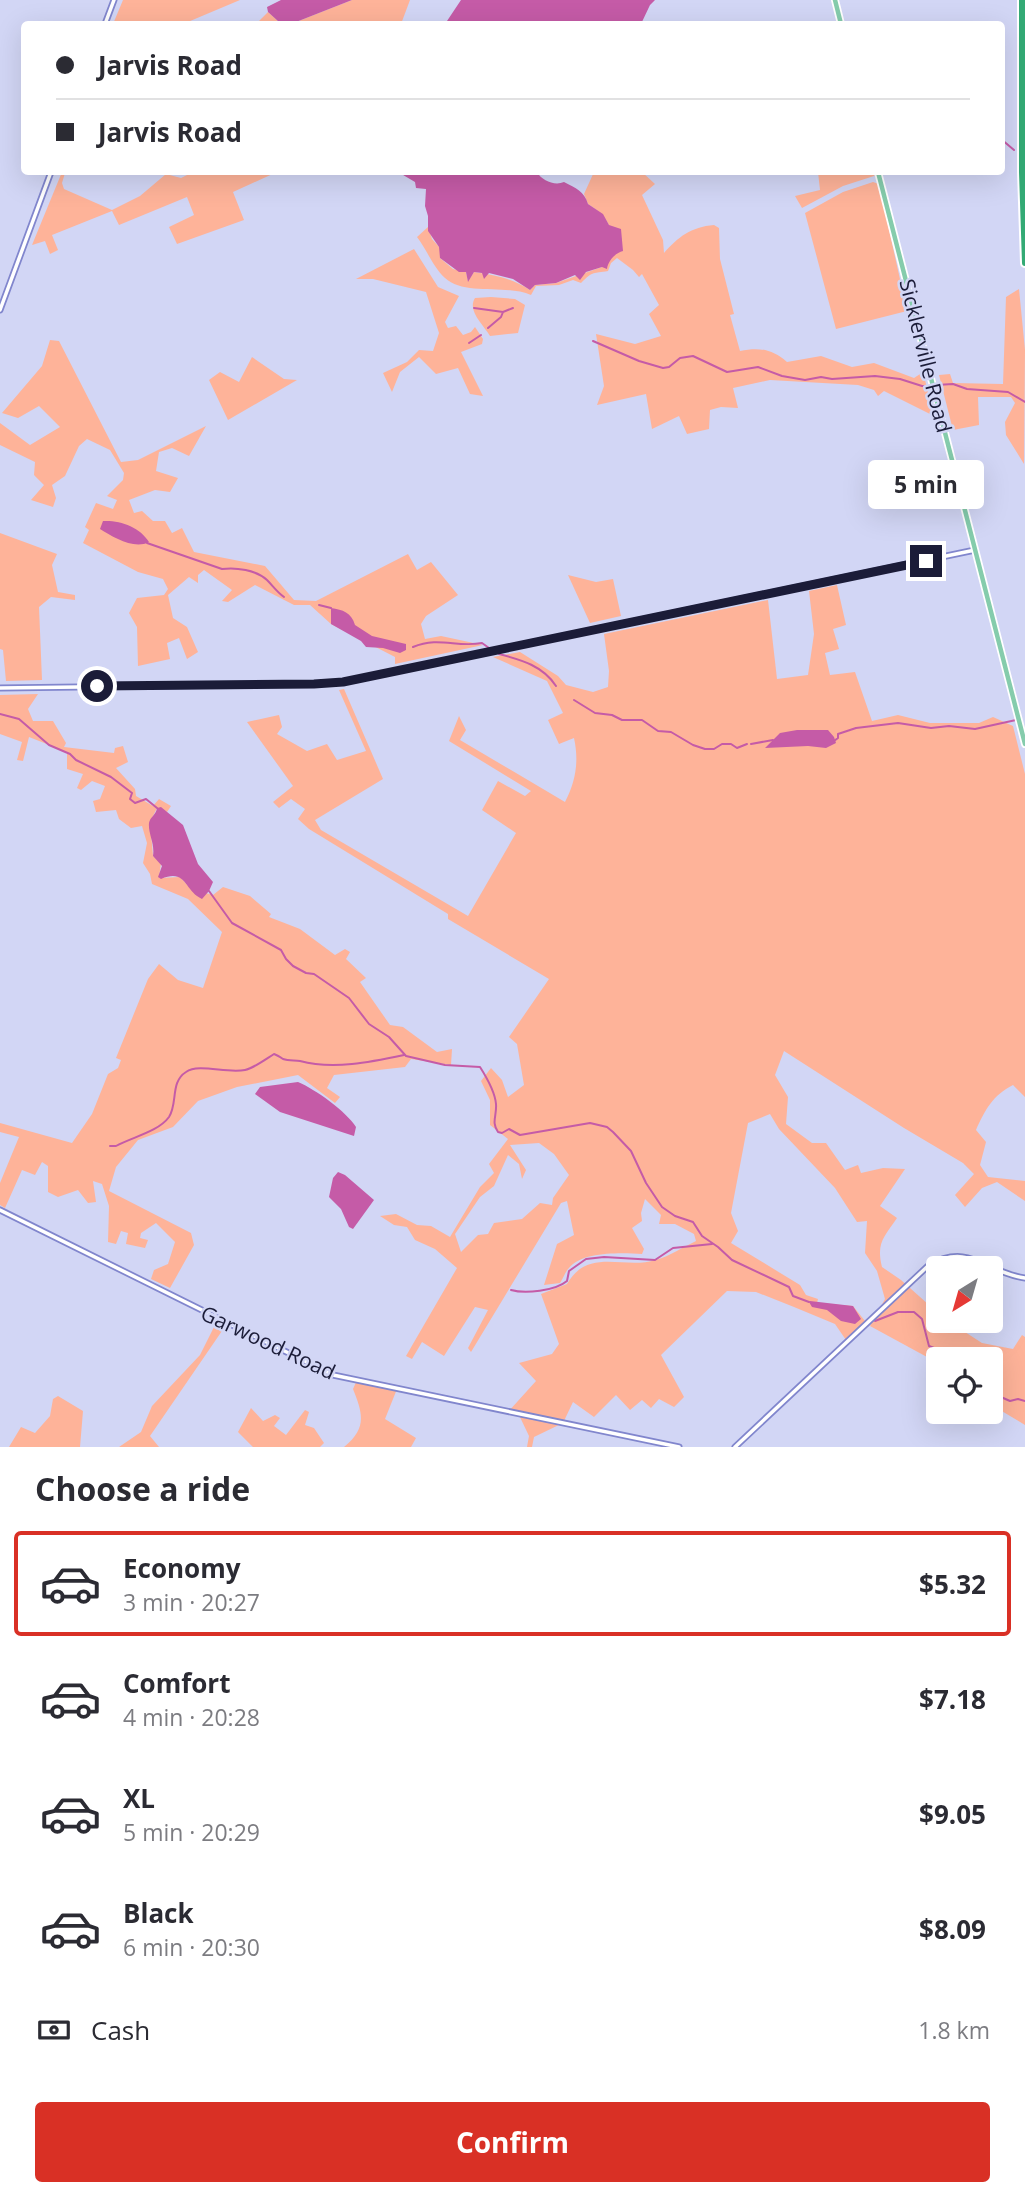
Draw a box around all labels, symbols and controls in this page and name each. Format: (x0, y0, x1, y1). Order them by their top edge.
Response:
text: Jarvis Road (98, 47, 242, 83)
text: Jarvis Road (98, 114, 242, 150)
street label: Sicklerville Road (893, 276, 959, 435)
callout: 5 min (868, 460, 984, 508)
text: 5 min (894, 468, 958, 500)
route end (910, 545, 942, 577)
route start (81, 670, 113, 702)
north arrow (926, 1256, 1003, 1334)
map controls (926, 1256, 1003, 1424)
street label: Garwood Road (197, 1299, 340, 1386)
button: locate (926, 1347, 1003, 1424)
text: Choose a ride (35, 1467, 250, 1510)
text: Economy (123, 1550, 241, 1586)
icon: car (39, 1552, 102, 1615)
text: $5.32 (919, 1566, 986, 1602)
text: 3 min · 20:27 (123, 1586, 260, 1618)
text: Comfort (123, 1665, 230, 1701)
icon: car (39, 1667, 102, 1730)
text: $7.18 (919, 1681, 986, 1717)
text: 4 min · 20:28 (123, 1701, 260, 1733)
text: XL (123, 1780, 155, 1816)
icon: car (39, 1782, 102, 1845)
text: $9.05 (919, 1796, 986, 1832)
text: 5 min · 20:29 (123, 1816, 260, 1848)
text: Black (123, 1895, 194, 1931)
icon: car (39, 1897, 102, 1960)
text: $8.09 (919, 1911, 986, 1947)
text: 6 min · 20:30 (123, 1931, 260, 1963)
icon: cash (35, 2011, 73, 2049)
text: Cash (91, 2012, 150, 2048)
text: 1.8 km (918, 2014, 990, 2046)
button: Confirm (35, 2102, 990, 2182)

